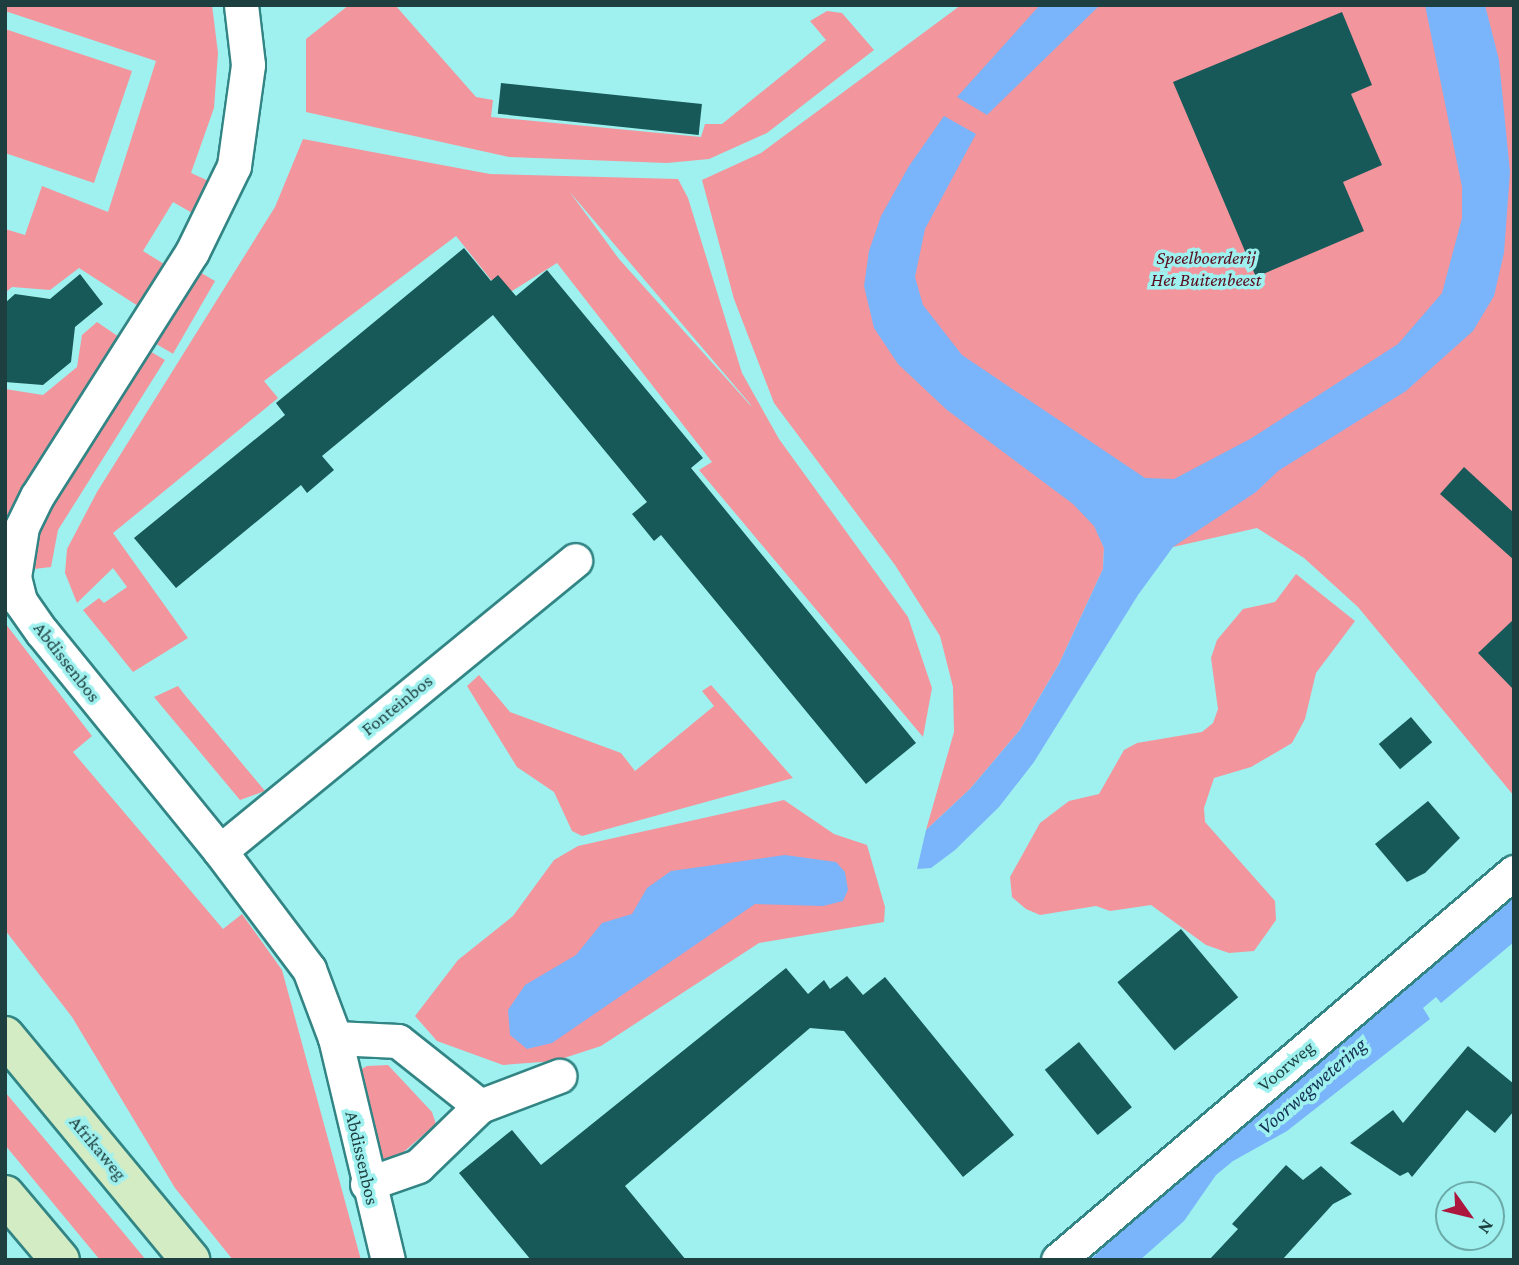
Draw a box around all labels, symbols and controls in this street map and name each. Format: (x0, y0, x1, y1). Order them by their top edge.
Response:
park label: Speelboerderij Het Buitenbeest (1151, 247, 1261, 291)
street label: Abdissenbos (29, 617, 105, 707)
street label: Fonteinbos (357, 669, 437, 741)
water label: Voorwegwetering (1252, 1032, 1372, 1140)
street label: Voorweg (1253, 1036, 1319, 1096)
street label: Abdissenbos (340, 1109, 384, 1207)
street label: Afrikaweg (64, 1111, 132, 1185)
north arrow (1435, 1181, 1505, 1251)
text: N (1474, 1216, 1498, 1238)

